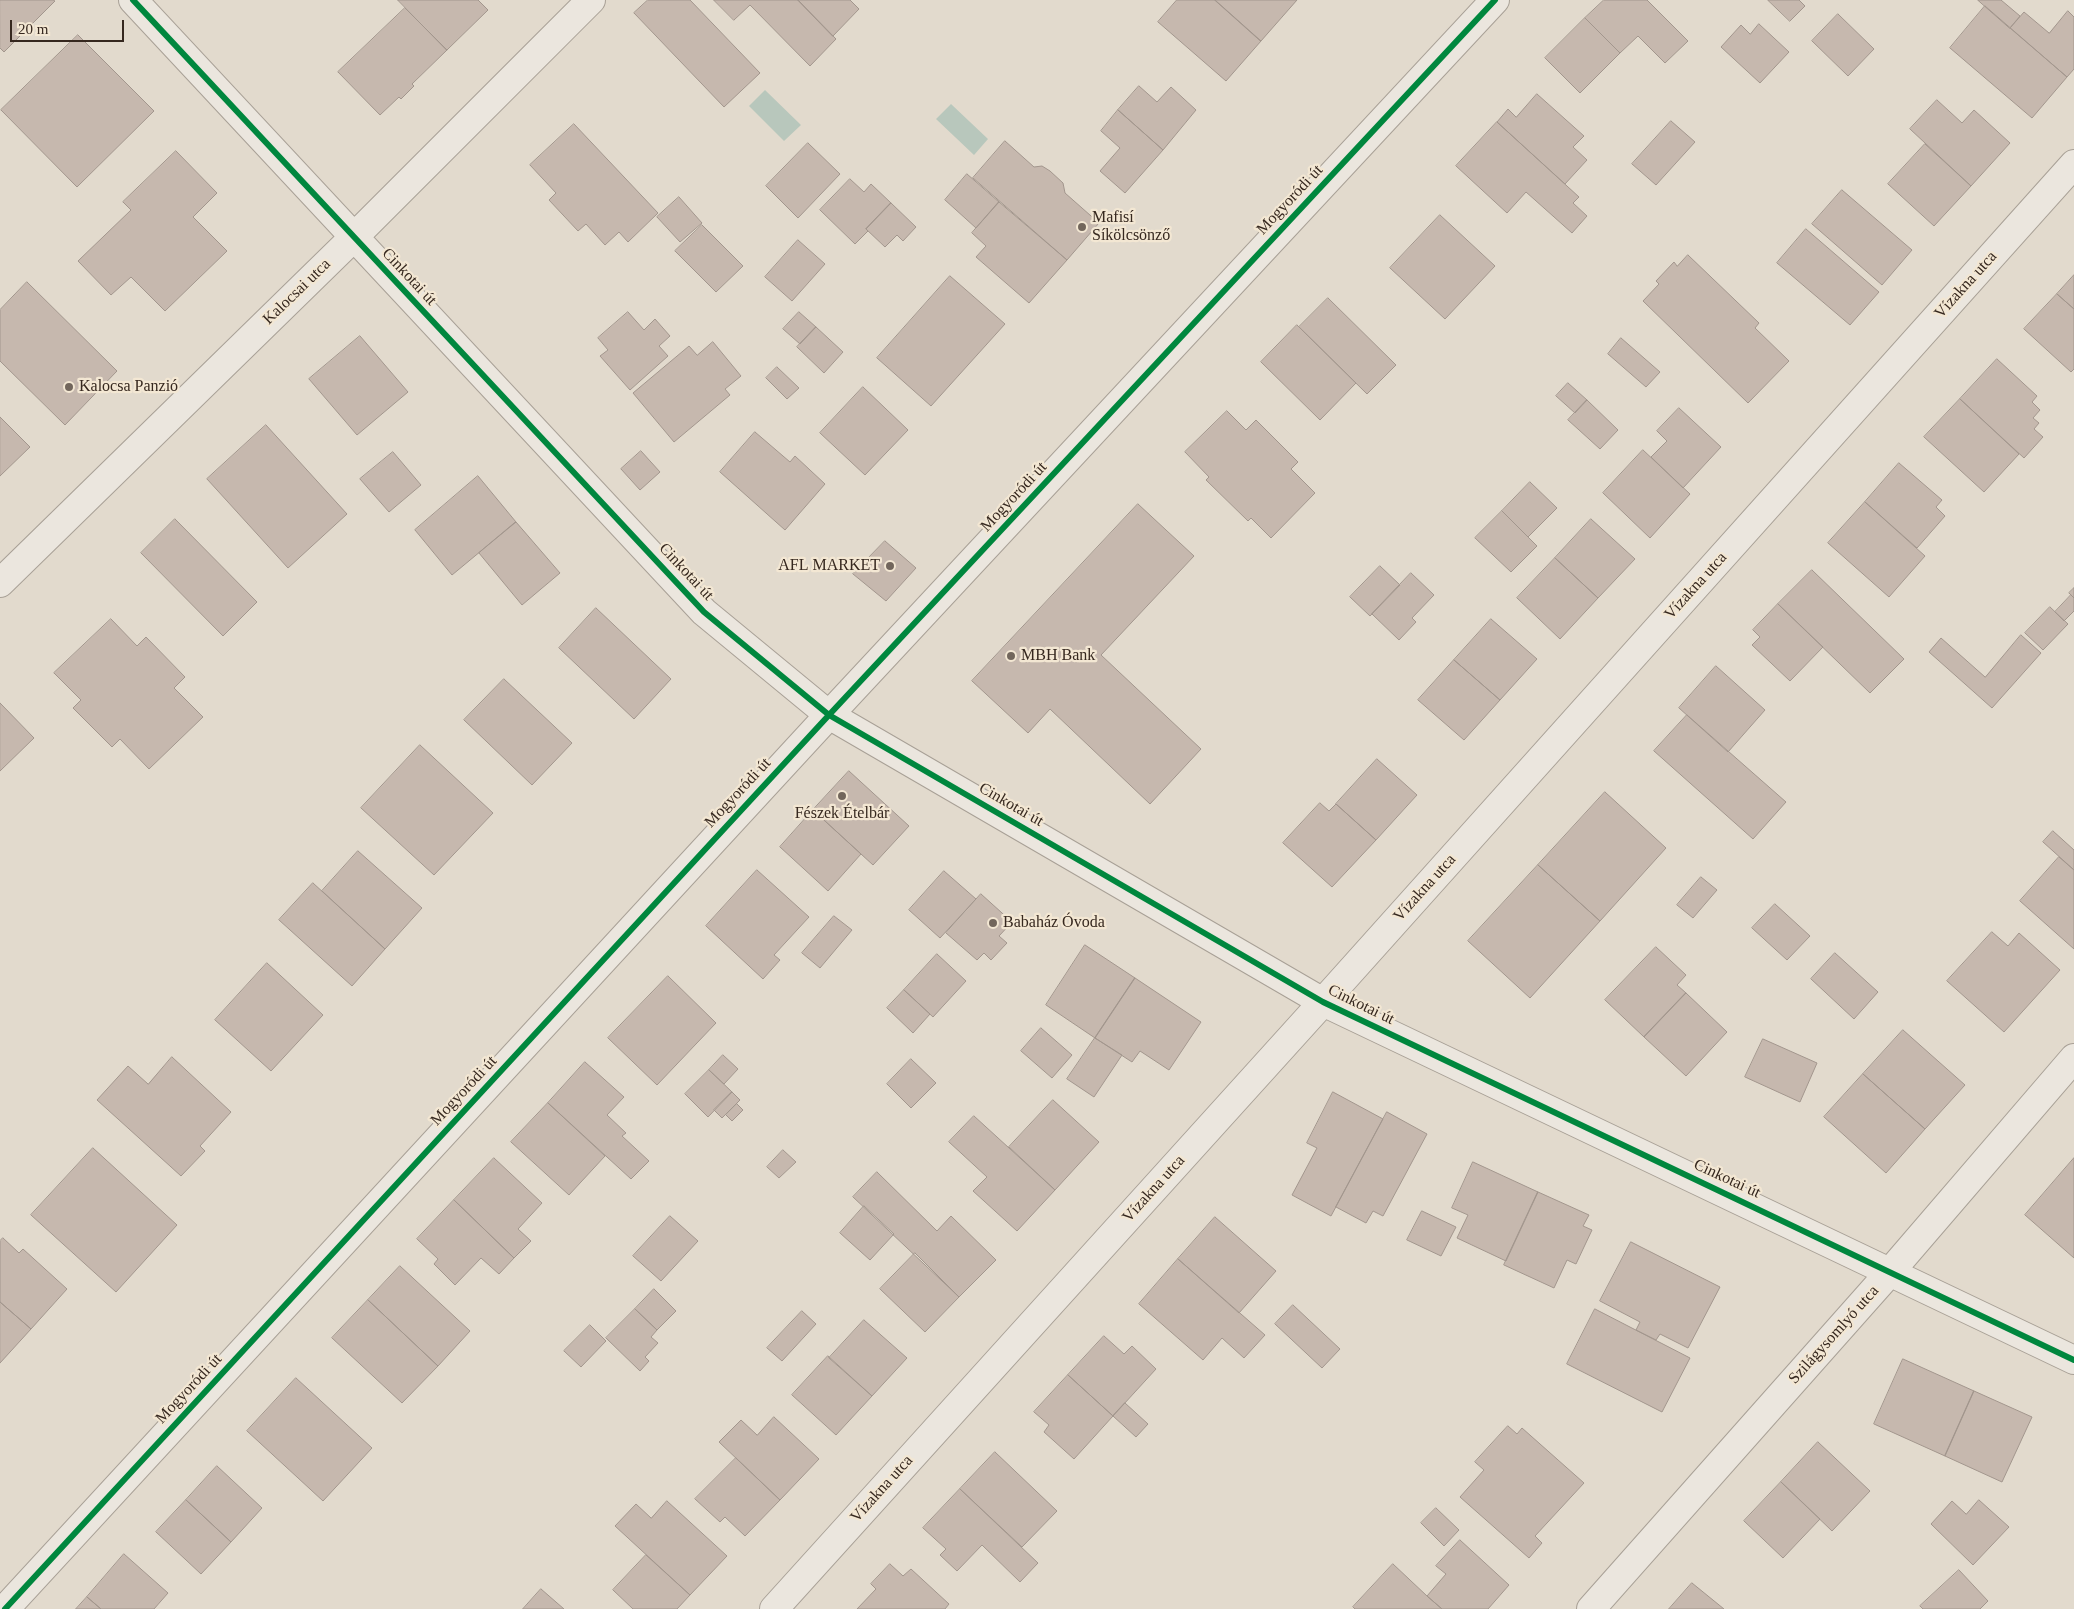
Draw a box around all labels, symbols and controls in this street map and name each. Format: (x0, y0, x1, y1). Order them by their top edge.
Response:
scale bar (12, 10, 126, 42)
text: 20 m (18, 21, 48, 37)
street label: Mogyoródi út (1253, 161, 1327, 239)
place label: Mafisí Síkölcsönző (1092, 208, 1170, 246)
marker: Mafisí Síkölcsönző (1076, 221, 1088, 233)
street label: Cinkotai út (378, 244, 440, 310)
street label: Vízakna utca (1931, 247, 2001, 323)
street label: Kalocsai utca (259, 255, 335, 329)
place label: Kalocsa Panzió (79, 377, 178, 397)
marker: Kalocsa Panzió (63, 381, 75, 393)
street label: Mogyoródi út (977, 458, 1051, 536)
street label: Cinkotai út (655, 539, 717, 605)
street label: Vízakna utca (1661, 548, 1731, 624)
place label: AFL MARKET (778, 556, 880, 576)
marker: AFL MARKET (884, 560, 896, 572)
place label: MBH Bank (1021, 646, 1095, 666)
marker: MBH Bank (1005, 650, 1017, 662)
street label: Mogyoródi út (701, 754, 775, 832)
street label: Cinkotai út (975, 779, 1047, 831)
marker: Fészek Ételbár (836, 790, 848, 802)
place label: Fészek Ételbár (795, 804, 889, 824)
street label: Vízakna utca (1390, 850, 1460, 926)
place label: Babaház Óvoda (1003, 913, 1105, 933)
marker: Babaház Óvoda (987, 917, 999, 929)
street label: Cinkotai út (1325, 981, 1397, 1029)
street label: Mogyoródi út (427, 1052, 501, 1130)
street label: Vízakna utca (1119, 1151, 1189, 1227)
street label: Cinkotai út (1691, 1155, 1763, 1203)
street label: Szilágysomlyó utca (1785, 1282, 1883, 1388)
street label: Mogyoródi út (152, 1350, 226, 1428)
street label: Vízakna utca (847, 1451, 917, 1527)

